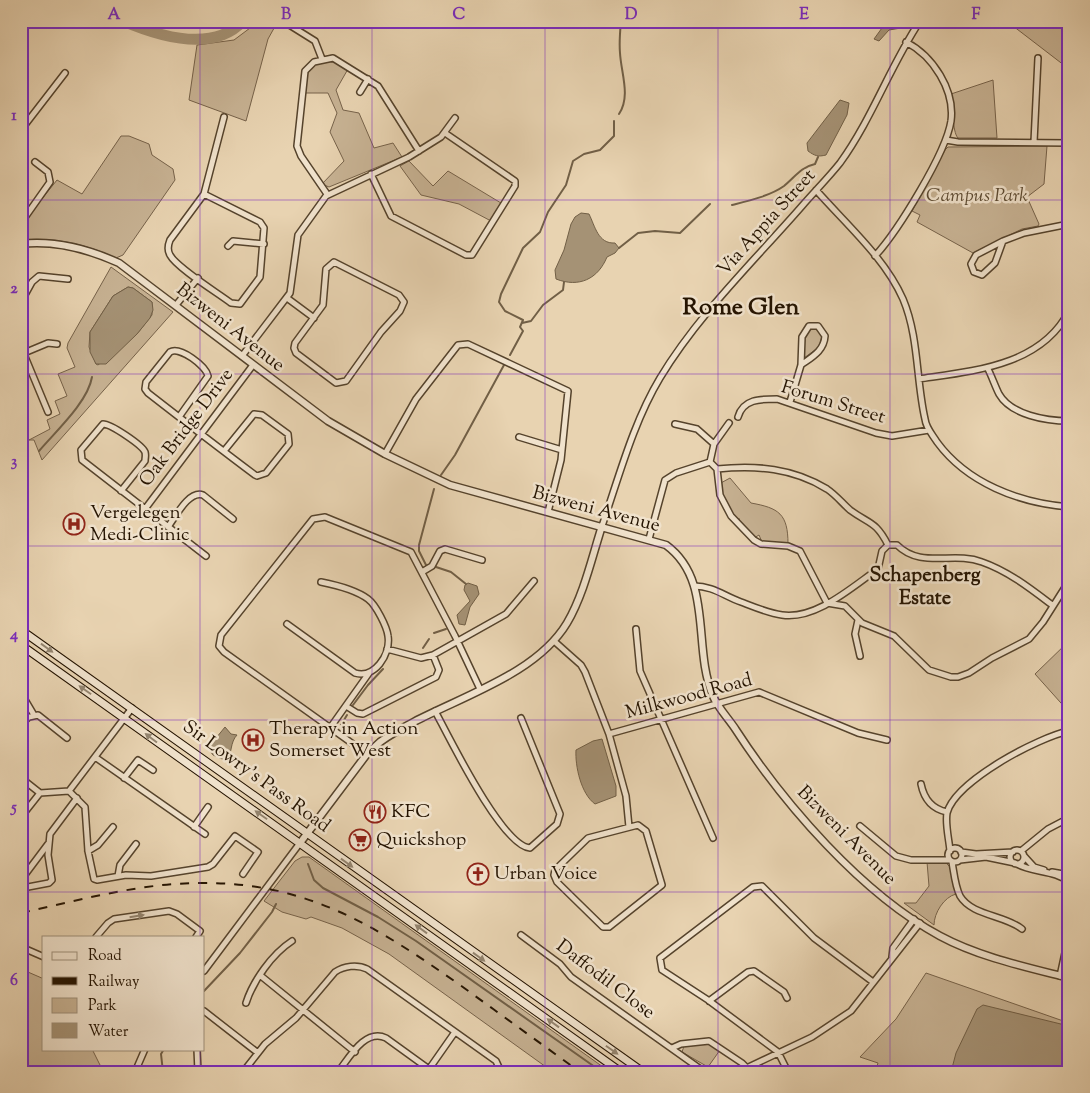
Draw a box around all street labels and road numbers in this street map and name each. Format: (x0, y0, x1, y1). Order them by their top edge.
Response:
street label: Via Appia Street (712, 163, 823, 282)
street label: Bizweni Avenue (170, 277, 290, 379)
street label: Oak Bridge Drive (133, 363, 241, 493)
street label: Forum Street (778, 374, 889, 432)
street label: Bizweni Avenue (529, 480, 663, 540)
street label: Milkwood Road (623, 667, 756, 727)
street label: Sir Lowry's Pass Road (177, 714, 336, 840)
street label: Bizweni Avenue (790, 780, 902, 892)
street label: Daffodil Close (550, 934, 660, 1026)

